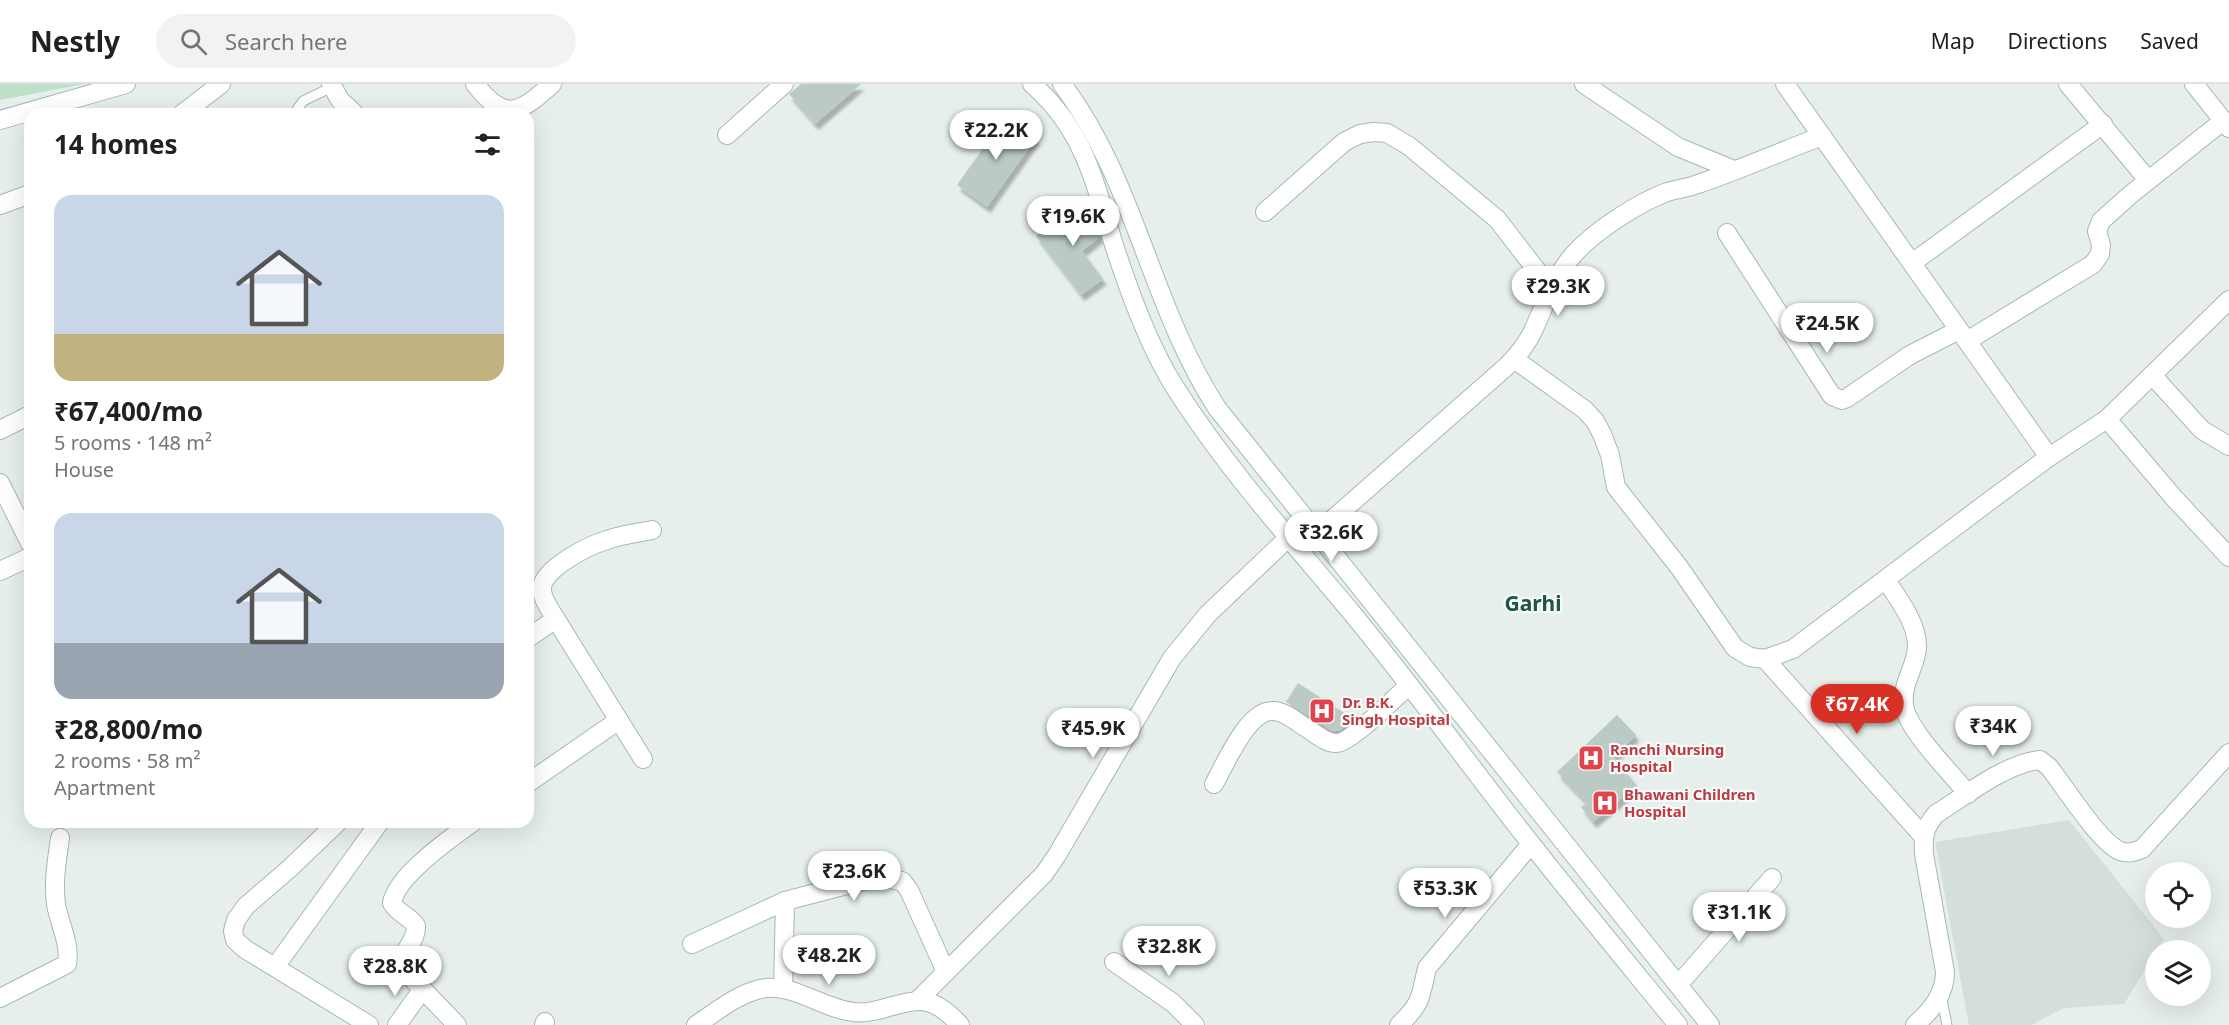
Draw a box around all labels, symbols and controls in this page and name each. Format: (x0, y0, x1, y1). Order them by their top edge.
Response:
search box (156, 14, 576, 68)
text: Nestly (30, 22, 120, 60)
icon: search (177, 25, 210, 58)
text: Search here (225, 26, 347, 56)
text: Map (1931, 27, 1975, 55)
text: Directions (2008, 27, 2107, 55)
text: Saved (2140, 27, 2199, 55)
pin: ₹22.2K (947, 110, 1045, 161)
text: ₹22.2K (964, 116, 1028, 143)
text: 14 homes (54, 126, 178, 162)
icon: filters (471, 128, 504, 161)
pin: ₹19.6K (1024, 196, 1122, 247)
text: ₹19.6K (1041, 202, 1105, 229)
icon: home (225, 234, 333, 342)
pin: ₹29.3K (1509, 266, 1607, 317)
text: ₹29.3K (1526, 272, 1590, 299)
pin: ₹24.5K (1778, 303, 1876, 354)
text: ₹24.5K (1795, 309, 1859, 336)
text: ₹67,400/mo (54, 393, 203, 429)
text: 5 rooms · 148 m² (54, 429, 212, 456)
text: House (54, 456, 114, 483)
pin: ₹32.6K (1282, 512, 1380, 563)
text: ₹32.6K (1299, 518, 1363, 545)
icon: home (225, 552, 333, 660)
district label: Garhi (1504, 589, 1562, 617)
pin: ₹67.4K (1808, 684, 1906, 735)
text: ₹67.4K (1825, 690, 1889, 717)
place label: Dr. B.K. Singh Hospital (1342, 692, 1450, 729)
hospital icon: Dr. B.K. Singh Hospital (1307, 696, 1337, 726)
pin: ₹34K (1957, 706, 2029, 757)
pin: ₹45.9K (1044, 708, 1142, 759)
text: ₹28,800/mo (54, 711, 203, 747)
text: ₹34K (1969, 712, 2017, 739)
text: ₹45.9K (1061, 714, 1125, 741)
place label: Ranchi Nursing Hospital (1610, 739, 1724, 776)
hospital icon: Ranchi Nursing Hospital (1576, 743, 1606, 773)
text: 2 rooms · 58 m² (54, 747, 201, 774)
text: Apartment (54, 774, 155, 801)
place label: Bhawani Children Hospital (1624, 784, 1756, 821)
hospital icon: Bhawani Children Hospital (1590, 788, 1620, 818)
pin: ₹23.6K (805, 851, 903, 902)
text: ₹23.6K (822, 857, 886, 884)
map controls (2145, 862, 2211, 1006)
button: locate (2145, 862, 2211, 928)
pin: ₹53.3K (1396, 868, 1494, 919)
text: ₹53.3K (1413, 874, 1477, 901)
pin: ₹31.1K (1690, 892, 1788, 943)
text: ₹31.1K (1707, 898, 1771, 925)
pin: ₹32.8K (1120, 926, 1218, 977)
text: ₹32.8K (1137, 932, 1201, 959)
pin: ₹48.2K (780, 935, 878, 986)
button: layers (2145, 940, 2211, 1006)
text: ₹48.2K (797, 941, 861, 968)
pin: ₹28.8K (346, 946, 444, 997)
text: ₹28.8K (363, 952, 427, 979)

